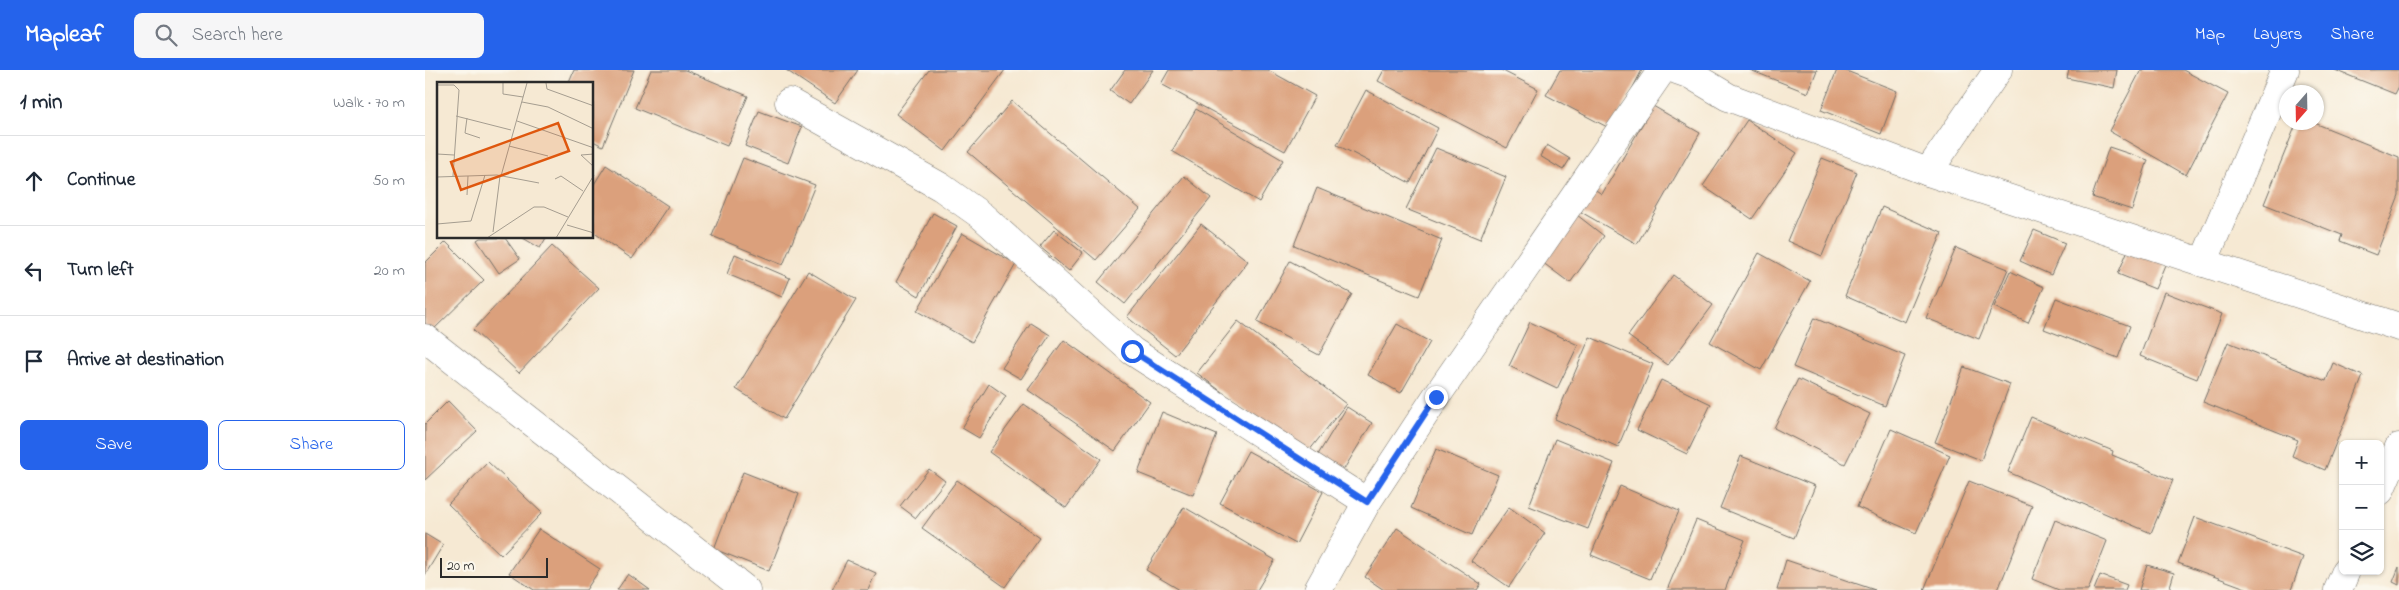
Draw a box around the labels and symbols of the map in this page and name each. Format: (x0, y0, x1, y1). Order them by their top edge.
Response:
inset map (437, 82, 594, 239)
north arrow (2279, 85, 2324, 130)
route start (1121, 340, 1144, 363)
route end (1425, 386, 1448, 409)
scale bar (440, 555, 547, 578)

